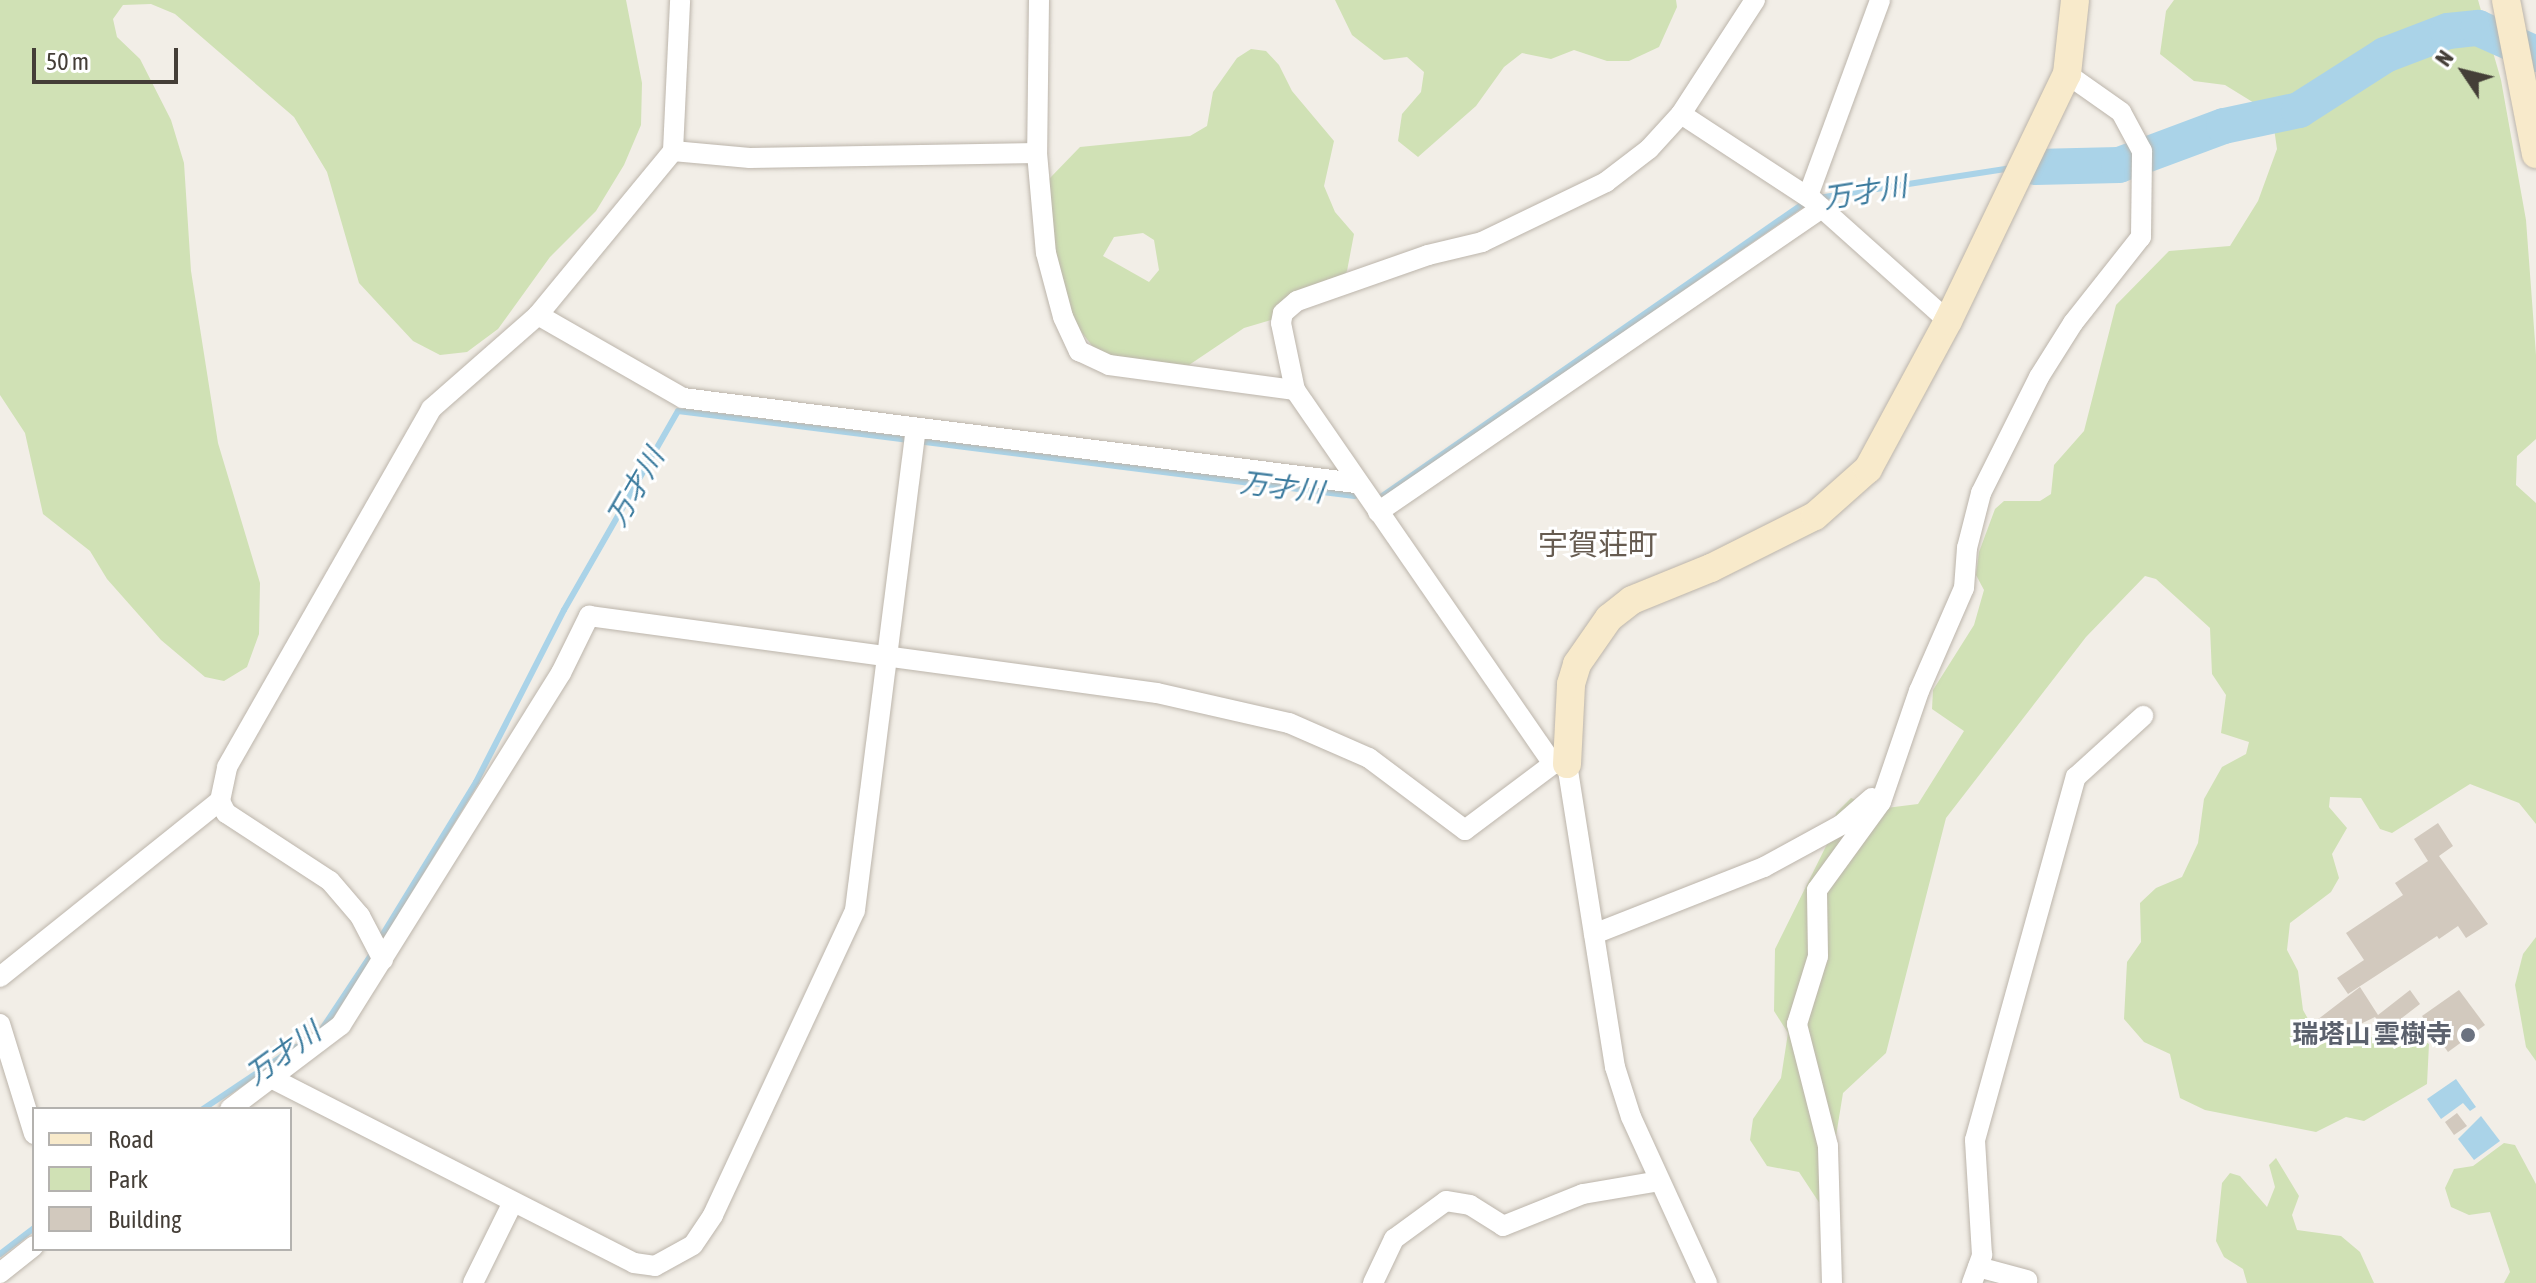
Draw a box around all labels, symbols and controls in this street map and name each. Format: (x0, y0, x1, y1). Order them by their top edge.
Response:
scale bar (36, 32, 182, 82)
north arrow (2424, 32, 2504, 112)
text: N (2430, 45, 2459, 71)
text: 50 m (46, 48, 89, 75)
water label: 万才川 (1821, 169, 1909, 215)
water label: 万才川 (599, 442, 671, 532)
water label: 万才川 (1238, 465, 1326, 509)
district label: 宇賀荘町 (1538, 526, 1658, 562)
water label: 万才川 (239, 1015, 327, 1091)
place label: 瑞塔山 雲樹寺 (2292, 1019, 2452, 1051)
marker: 瑞塔山 雲樹寺 (2459, 1026, 2477, 1044)
legend (32, 1107, 292, 1251)
text: Road (108, 1126, 154, 1153)
text: Park (108, 1166, 148, 1193)
text: Building (108, 1206, 181, 1233)

